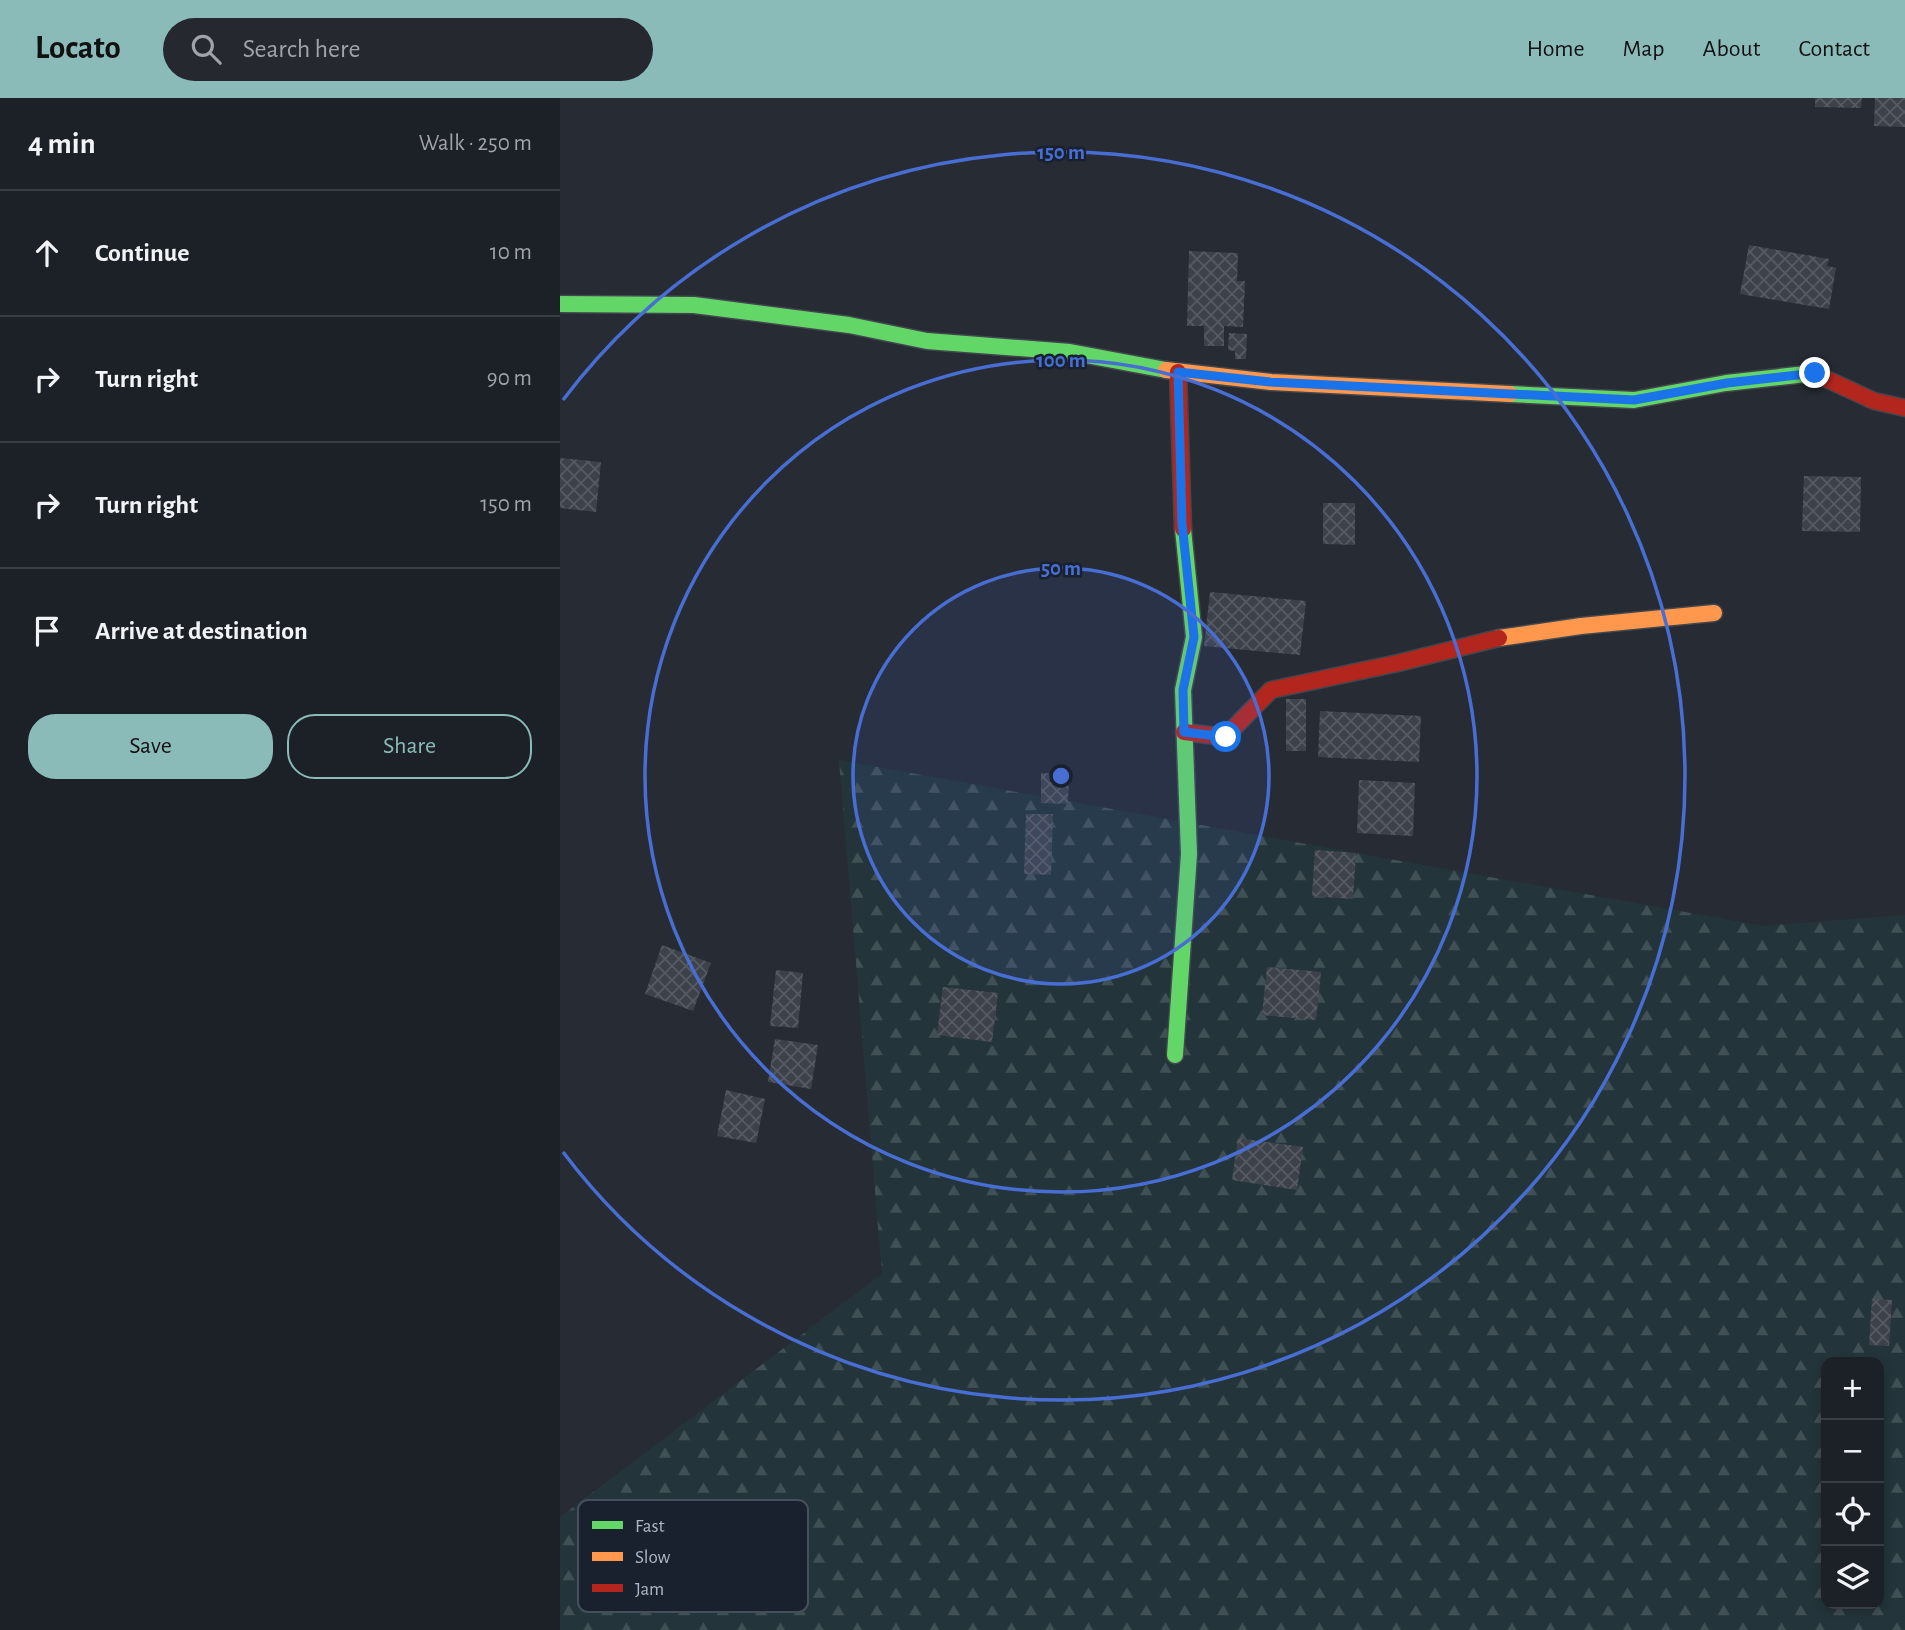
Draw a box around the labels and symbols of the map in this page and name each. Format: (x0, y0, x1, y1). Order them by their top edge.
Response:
text: 150 m (1037, 142, 1085, 163)
text: 100 m (1036, 350, 1086, 371)
route end (1799, 357, 1830, 388)
text: 50 m (1041, 558, 1081, 579)
route start (1210, 721, 1241, 752)
centre of rings (1049, 764, 1073, 788)
legend (578, 1500, 808, 1612)
text: Fast (635, 1517, 665, 1536)
text: Slow (635, 1548, 671, 1567)
text: Jam (635, 1580, 664, 1599)

